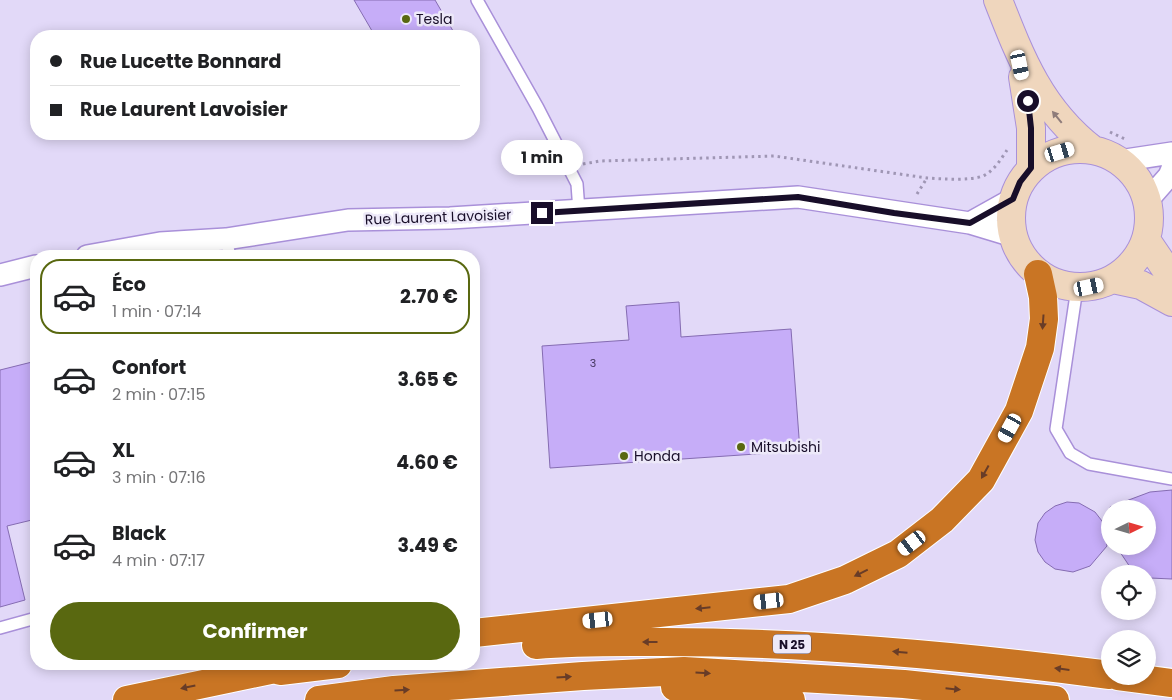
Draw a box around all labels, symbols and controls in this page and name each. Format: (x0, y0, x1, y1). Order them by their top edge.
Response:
place label: Tesla (416, 9, 452, 29)
marker: Tesla (400, 13, 412, 25)
text: Rue Lucette Bonnard (80, 48, 281, 75)
car (1009, 49, 1030, 81)
route start (1017, 90, 1039, 112)
text: Rue Laurent Lavoisier (80, 96, 288, 123)
one-way arrow (1052, 110, 1063, 123)
callout: 1 min (501, 140, 583, 176)
car (1043, 140, 1076, 164)
text: 1 min (521, 146, 563, 169)
route end (531, 202, 553, 224)
street label: Rue Laurent Lavoisier (364, 204, 512, 230)
text: Éco (112, 271, 146, 298)
icon: car (52, 274, 97, 319)
car (1072, 277, 1105, 297)
text: 2.70 € (400, 283, 458, 310)
text: 1 min · 07:14 (112, 300, 201, 323)
one-way arrow (1039, 314, 1047, 330)
text: Confort (112, 354, 186, 381)
house number: 3 (590, 355, 596, 371)
icon: car (52, 357, 97, 402)
text: 3.65 € (398, 366, 458, 393)
text: 2 min · 07:15 (112, 383, 205, 406)
car (996, 411, 1023, 445)
text: XL (112, 437, 135, 464)
place label: Mitsubishi (751, 437, 820, 457)
icon: car (52, 440, 97, 485)
marker: Mitsubishi (735, 441, 747, 453)
place label: Honda (634, 446, 681, 466)
text: 4.60 € (396, 449, 458, 476)
marker: Honda (618, 450, 630, 462)
one-way arrow (981, 465, 990, 478)
text: 3 min · 07:16 (112, 466, 206, 489)
north arrow (1101, 500, 1156, 555)
map controls (1101, 500, 1156, 685)
text: Black (112, 520, 166, 547)
icon: car (52, 523, 97, 568)
car (895, 528, 928, 558)
text: 3.49 € (397, 532, 458, 559)
text: 4 min · 07:17 (112, 549, 205, 572)
button: locate (1101, 565, 1156, 620)
one-way arrow (853, 568, 868, 577)
car (753, 592, 784, 610)
button: Confirmer (50, 602, 460, 660)
one-way arrow (695, 604, 711, 612)
car (582, 611, 613, 629)
button: layers (1101, 630, 1156, 685)
road number: N 25 (773, 634, 811, 654)
one-way arrow (642, 638, 658, 646)
one-way arrow (892, 648, 908, 656)
one-way arrow (1053, 665, 1069, 673)
one-way arrow (695, 669, 711, 677)
one-way arrow (557, 673, 573, 681)
one-way arrow (179, 683, 195, 691)
one-way arrow (394, 685, 410, 693)
one-way arrow (945, 685, 961, 693)

